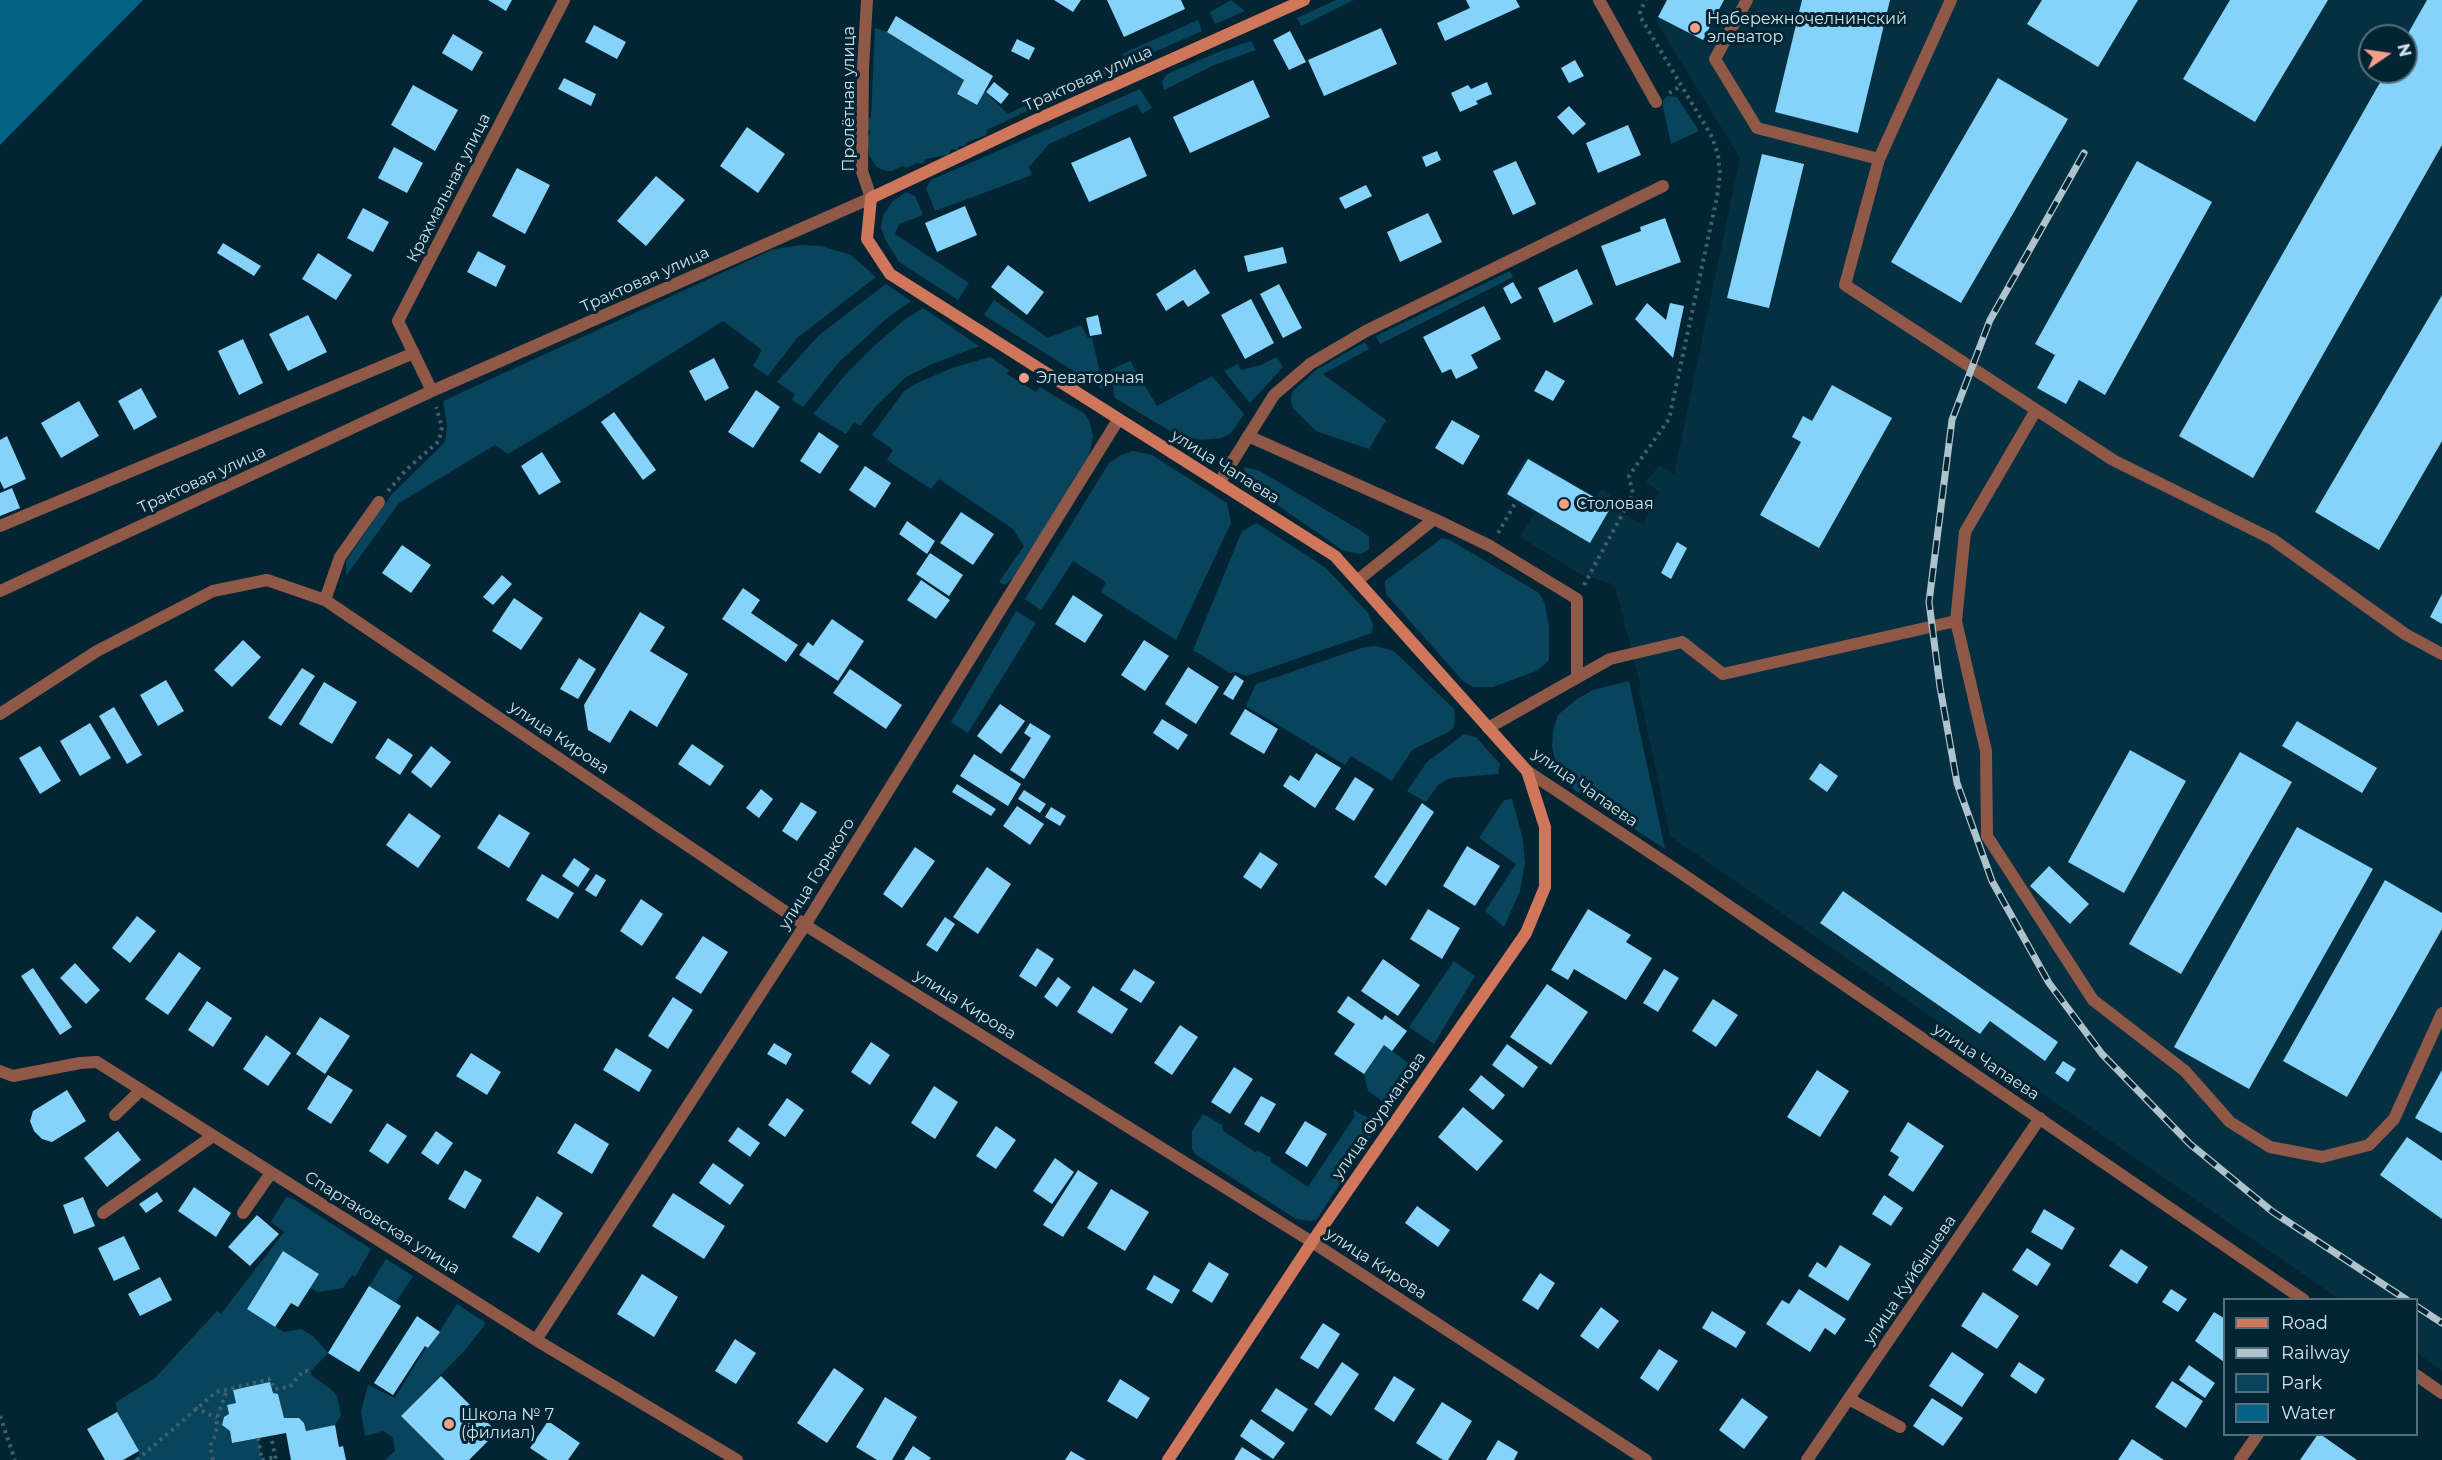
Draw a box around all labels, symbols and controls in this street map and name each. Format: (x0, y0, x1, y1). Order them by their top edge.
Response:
place label: Набережночелнинский элеватор (1707, 9, 1907, 47)
marker: Набережночелнинский элеватор (1688, 21, 1702, 35)
north arrow (2358, 24, 2418, 84)
street label: Пролётная улица (839, 26, 859, 172)
street label: Трактовая улица (1021, 42, 1155, 116)
text: N (2393, 42, 2415, 59)
street label: Крахмальная улица (403, 110, 495, 266)
street label: Трактовая улица (578, 243, 712, 317)
place label: Элеваторная (1036, 368, 1144, 388)
marker: Элеваторная (1017, 371, 1031, 385)
street label: улица Чапаева (1167, 426, 1283, 508)
street label: Трактовая улица (135, 442, 269, 518)
place label: Столовая (1576, 494, 1654, 514)
marker: Столовая (1557, 497, 1571, 511)
street label: улица Кирова (505, 697, 613, 779)
street label: улица Чапаева (1529, 745, 1641, 831)
street label: улица Горького (775, 815, 859, 933)
street label: улица Кирова (911, 966, 1019, 1044)
street label: улица Чапаева (1929, 1019, 2043, 1105)
street label: улица Фурманова (1328, 1049, 1430, 1183)
street label: Спартаковская улица (301, 1167, 463, 1279)
street label: улица Куйбышева (1860, 1212, 1960, 1348)
street label: улица Кирова (1322, 1224, 1430, 1304)
legend (2223, 1298, 2418, 1436)
text: Road (2281, 1312, 2328, 1334)
text: Railway (2281, 1342, 2350, 1364)
text: Park (2281, 1372, 2322, 1394)
text: Water (2281, 1402, 2336, 1424)
place label: Школа № 7 (филиал) (461, 1405, 554, 1443)
marker: Школа № 7 (филиал) (442, 1417, 456, 1431)

